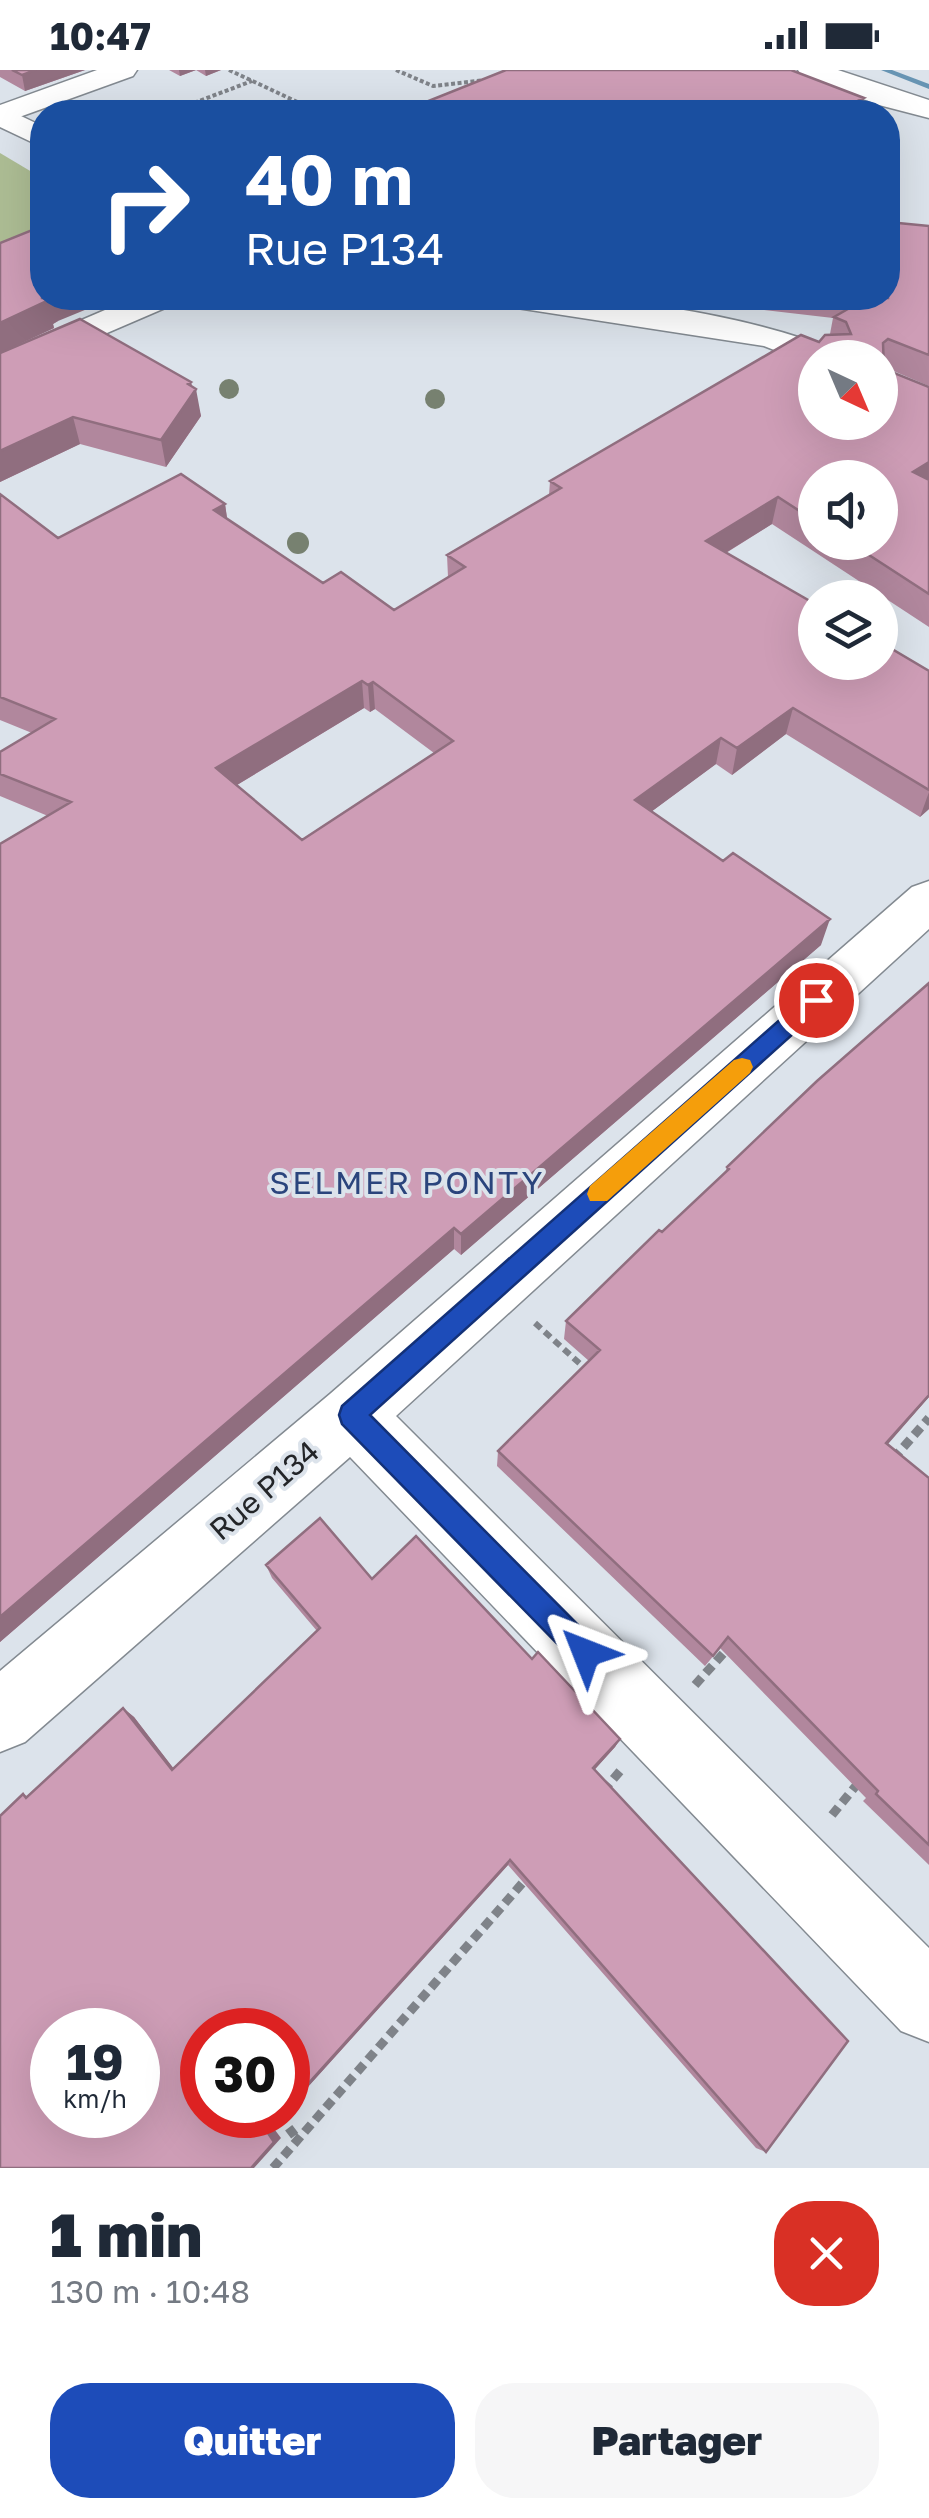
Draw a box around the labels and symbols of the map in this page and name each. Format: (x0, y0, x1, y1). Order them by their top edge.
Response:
north arrow (798, 340, 898, 440)
pin (774, 958, 859, 1043)
district label: SELMER PONTY (269, 1163, 545, 1201)
street label: Rue P134 (202, 1433, 326, 1547)
position arrow (534, 1601, 638, 1705)
speed limit sign: 30 (180, 2008, 310, 2138)

